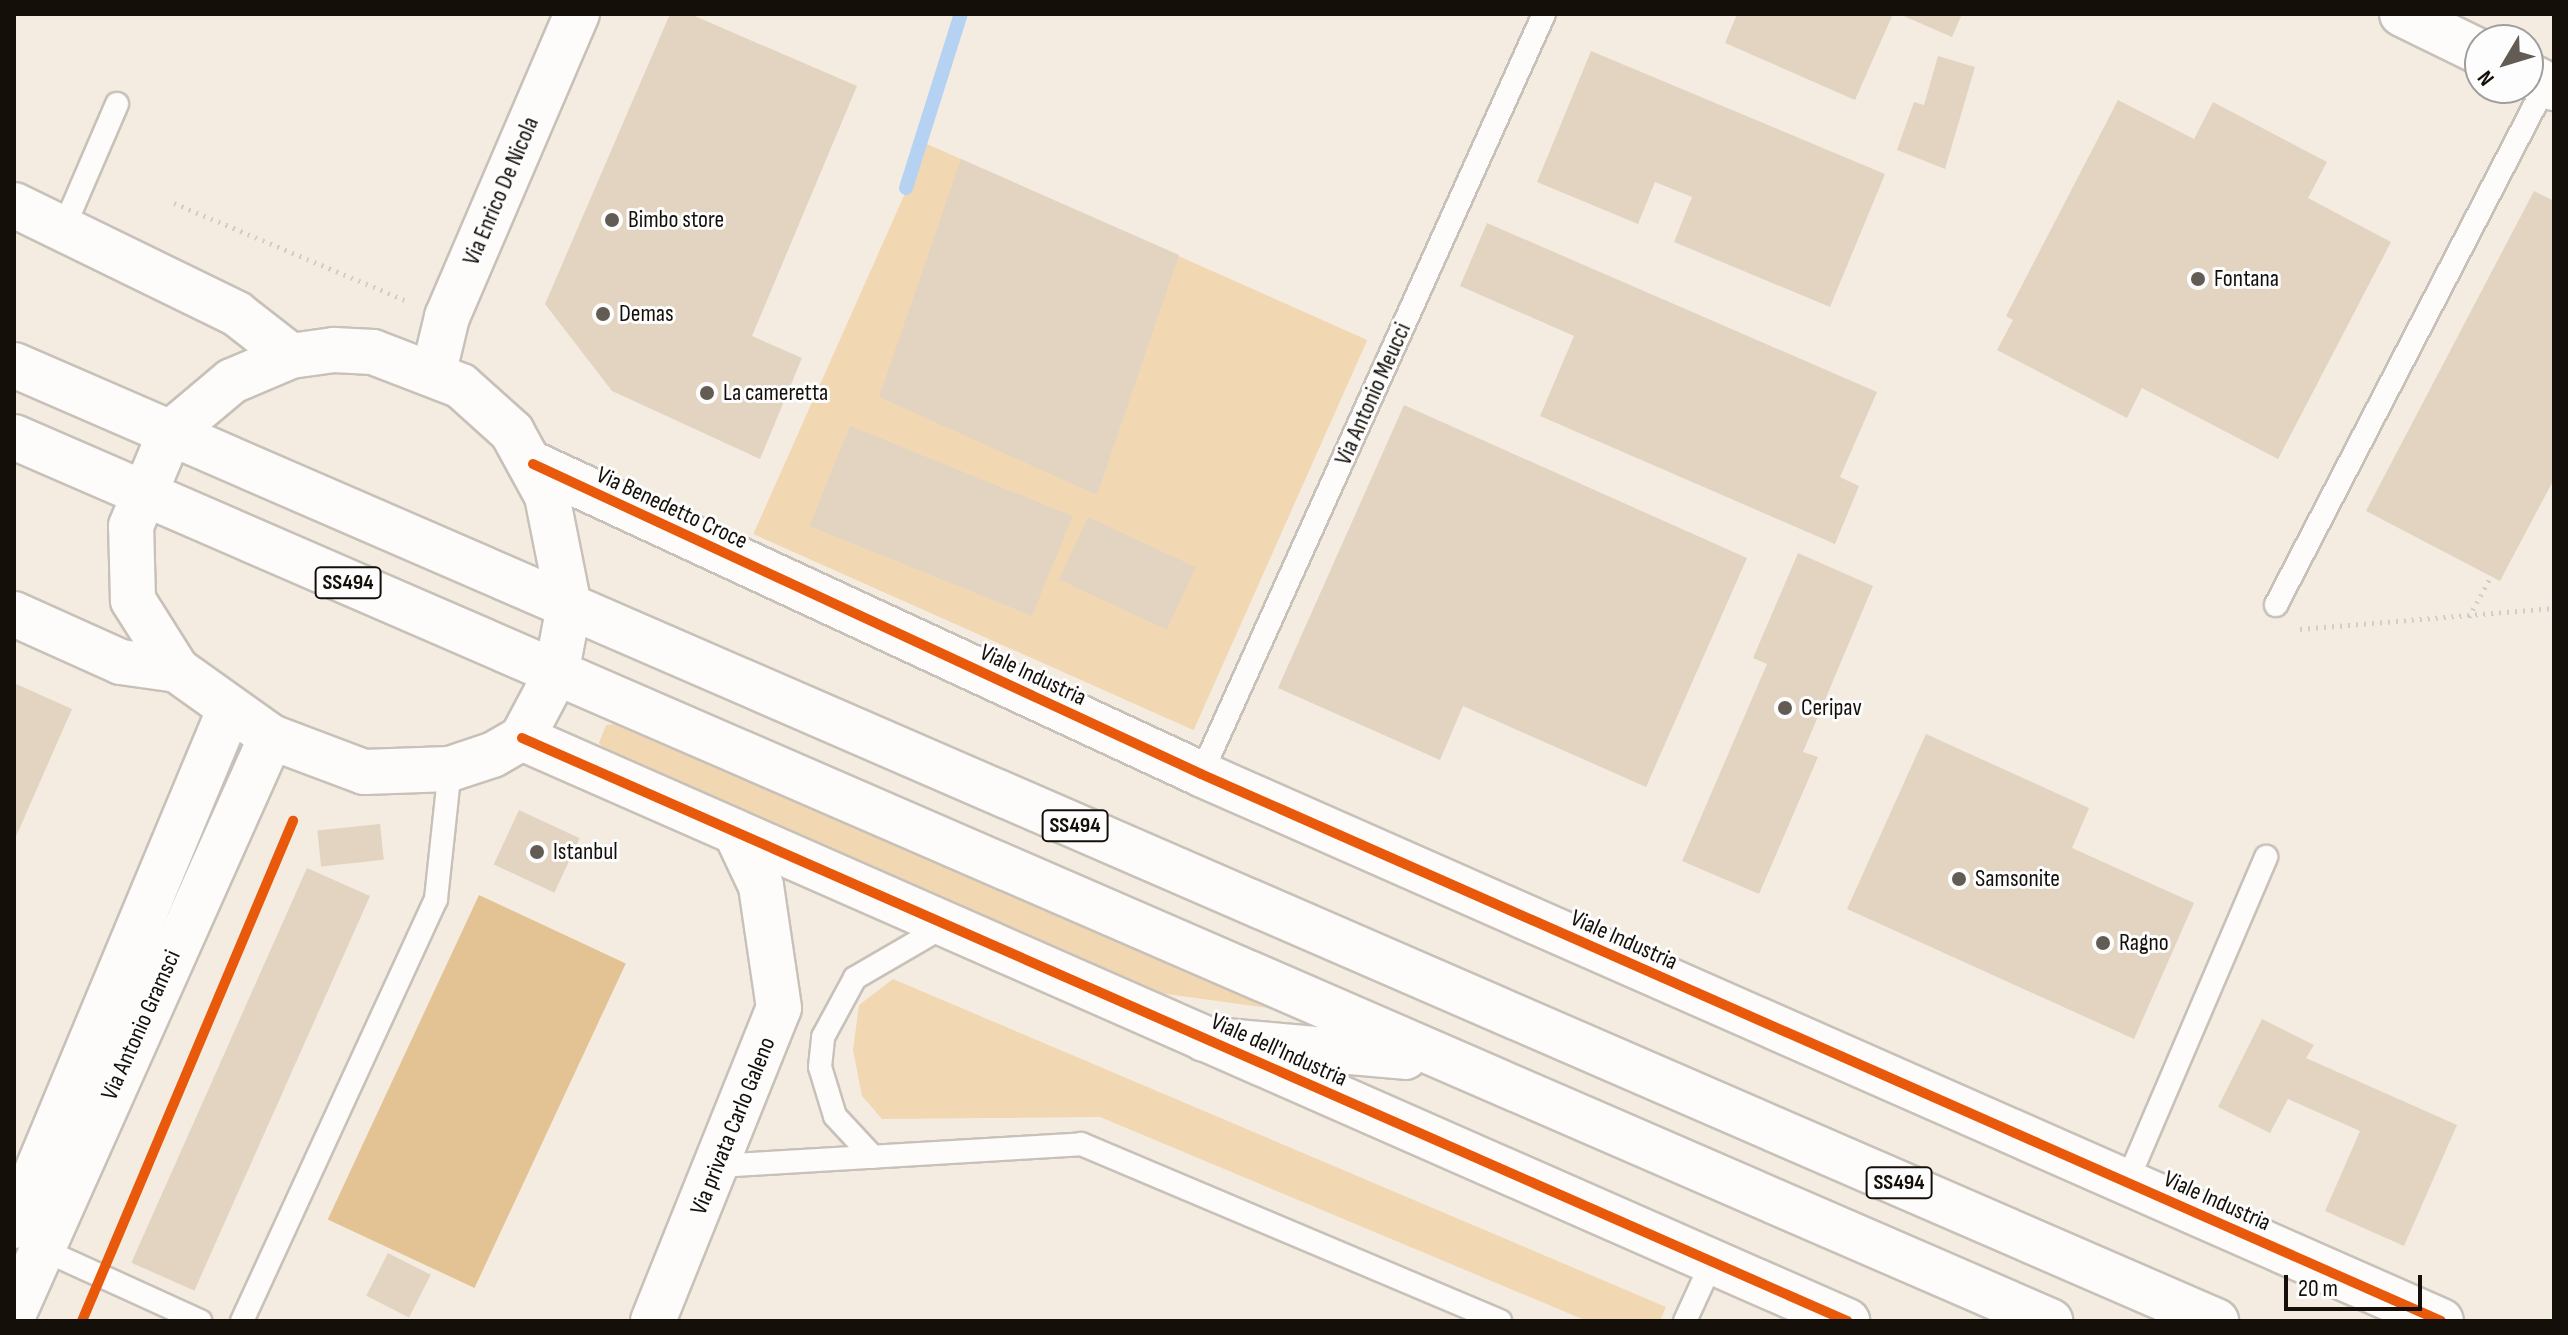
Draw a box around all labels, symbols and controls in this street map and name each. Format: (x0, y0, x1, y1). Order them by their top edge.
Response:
north arrow (2464, 24, 2544, 104)
text: N (2472, 65, 2501, 91)
street label: Via Enrico De Nicola (457, 113, 545, 269)
place label: Bimbo store (628, 206, 724, 234)
marker: Bimbo store (603, 211, 621, 229)
place label: Fontana (2214, 265, 2279, 293)
marker: Fontana (2189, 270, 2207, 288)
place label: Demas (619, 300, 674, 328)
marker: Demas (594, 305, 612, 323)
street label: Via Antonio Meucci (1329, 318, 1417, 470)
place label: La cameretta (723, 379, 828, 407)
marker: La cameretta (698, 384, 716, 402)
street label: Via Benedetto Croce (592, 460, 752, 556)
road number: SS494 (314, 565, 382, 601)
street label: Viale Industria (975, 638, 1091, 712)
place label: Ceripav (1801, 694, 1862, 722)
marker: Ceripav (1776, 699, 1794, 717)
road number: SS494 (1041, 808, 1109, 844)
place label: Istanbul (553, 838, 618, 866)
marker: Istanbul (528, 843, 546, 861)
place label: Samsonite (1975, 865, 2060, 893)
marker: Samsonite (1950, 870, 1968, 888)
street label: Viale Industria (1566, 904, 1682, 976)
place label: Ragno (2119, 929, 2169, 957)
marker: Ragno (2094, 934, 2112, 952)
street label: Via Antonio Gramsci (95, 946, 187, 1104)
street label: Viale dell'Industria (1206, 1007, 1352, 1093)
street label: Via privata Carlo Galeno (684, 1033, 782, 1219)
road number: SS494 (1865, 1165, 1933, 1201)
street label: Viale Industria (2159, 1165, 2275, 1237)
scale bar (2288, 1259, 2426, 1309)
text: 20 m (2298, 1274, 2338, 1303)

